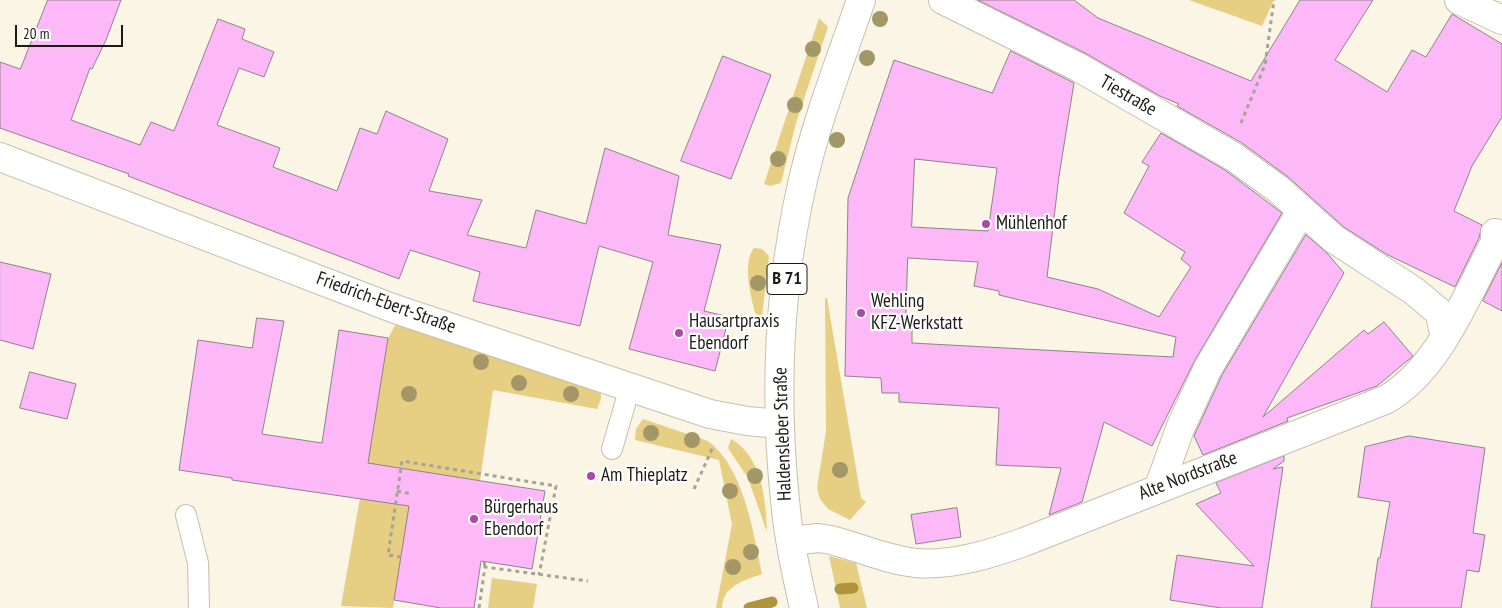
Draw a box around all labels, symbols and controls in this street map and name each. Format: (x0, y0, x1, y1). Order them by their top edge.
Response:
scale bar (18, 15, 125, 47)
text: 20 m (23, 24, 49, 43)
street label: Tiestraße (1095, 71, 1161, 121)
place label: Mühlenhof (996, 213, 1067, 235)
marker: Mühlenhof (980, 218, 992, 230)
road number: B 71 (767, 264, 807, 294)
street label: Friedrich-Ebert-Straße (313, 267, 459, 339)
place label: Wehling KFZ-Werkstatt (871, 291, 963, 335)
marker: Wehling KFZ-Werkstatt (855, 307, 867, 319)
place label: Hausartpraxis Ebendorf (689, 311, 779, 355)
marker: Hausartpraxis Ebendorf (673, 327, 685, 339)
street label: Haldensleber Straße (769, 367, 797, 501)
street label: Alte Nordstraße (1135, 447, 1241, 505)
place label: Am Thieplatz (601, 465, 688, 487)
marker: Am Thieplatz (585, 470, 597, 482)
place label: Bürgerhaus Ebendorf (484, 497, 558, 541)
marker: Bürgerhaus Ebendorf (468, 513, 480, 525)

